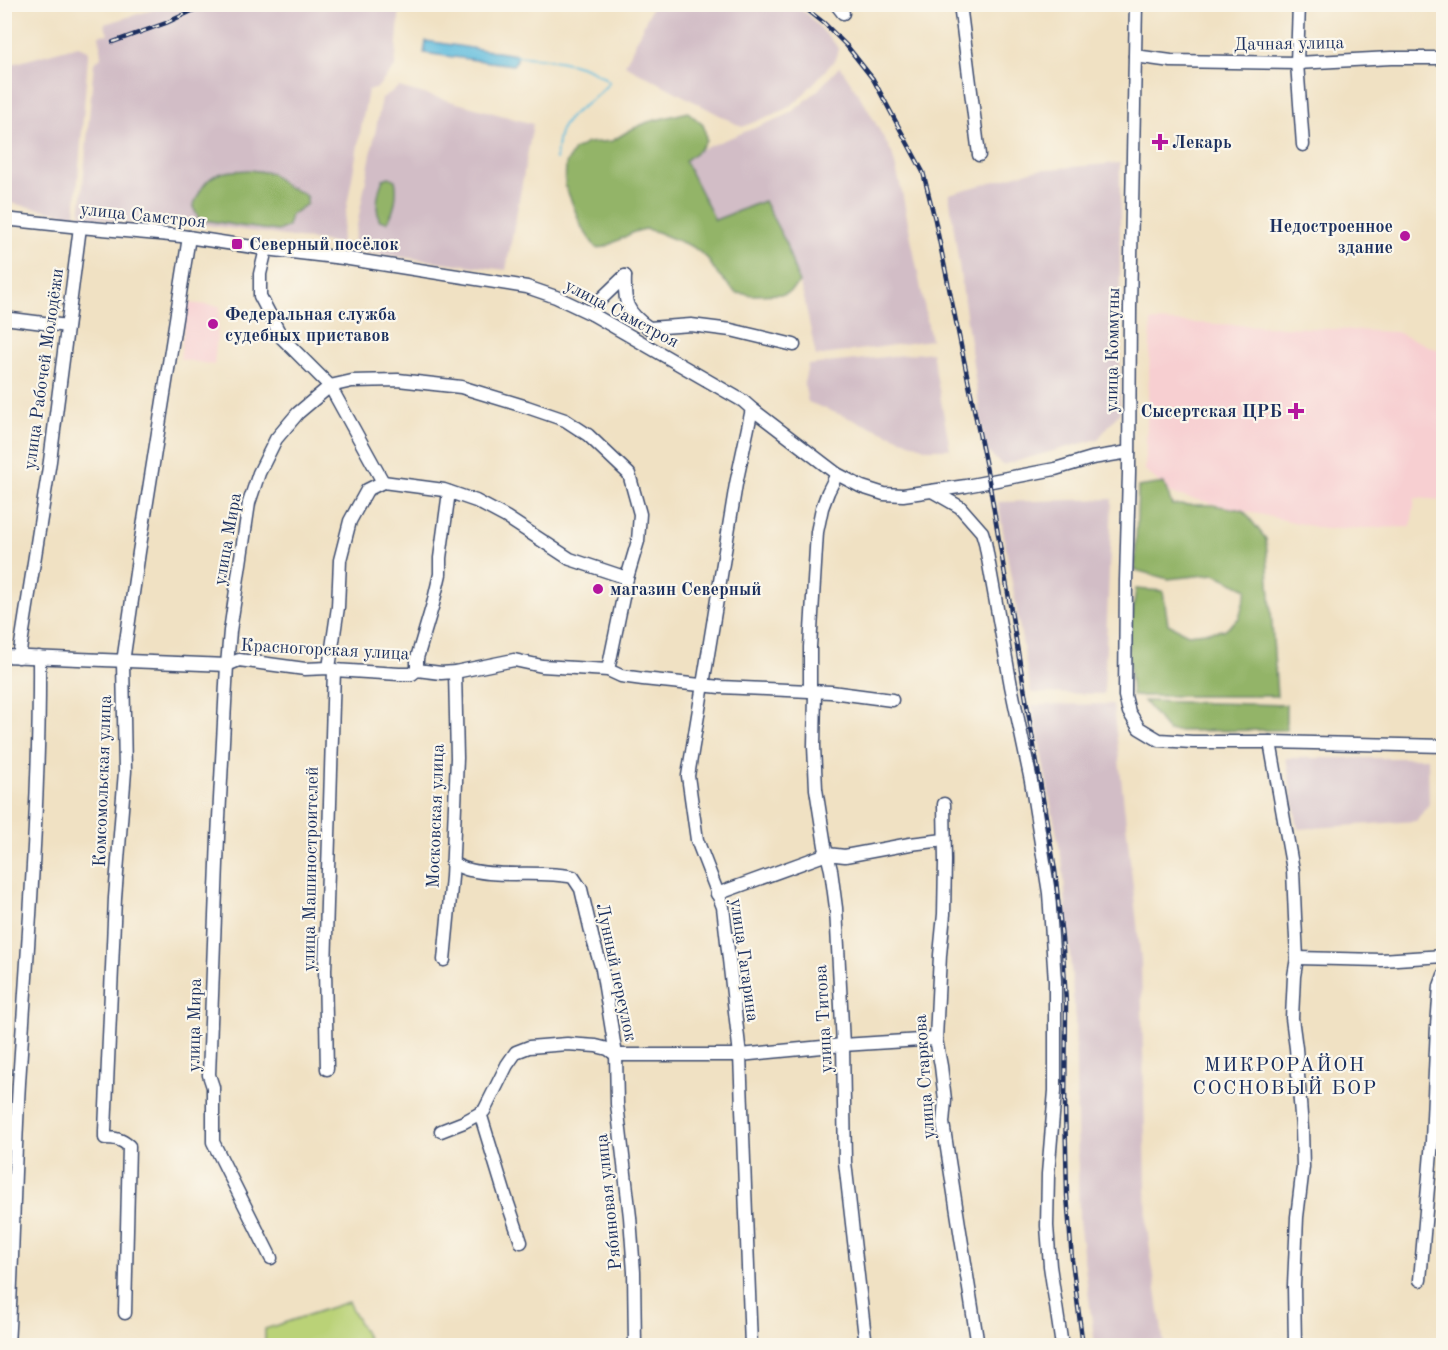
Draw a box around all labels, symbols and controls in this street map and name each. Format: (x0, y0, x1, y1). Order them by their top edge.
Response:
street label: Дачная улица (1234, 34, 1344, 54)
place label: Лекарь (1172, 134, 1232, 152)
marker: Лекарь (1153, 135, 1167, 149)
street label: улица Самстроя (79, 200, 207, 232)
place label: Недостроенное здание (1269, 218, 1393, 257)
marker: Недостроенное здание (1398, 229, 1412, 243)
place label: Северный посёлок (249, 236, 399, 254)
marker: Северный посёлок (230, 237, 244, 251)
street label: улица Рабочей Молодёжи (21, 267, 67, 471)
street label: улица Самстроя (562, 276, 682, 351)
street label: улица Коммуны (1103, 287, 1123, 413)
place label: Федеральная служба судебных приставов (225, 306, 396, 345)
marker: Федеральная служба судебных приставов (206, 317, 220, 331)
marker: Сысертская ЦРБ (1287, 402, 1305, 420)
place label: Сысертская ЦРБ (1140, 403, 1282, 421)
street label: улица Мира (211, 491, 245, 587)
place label: магазин Северный (610, 581, 762, 599)
marker: магазин Северный (591, 582, 605, 596)
street label: Красногорская улица (240, 637, 410, 663)
street label: Комсомольская улица (91, 695, 115, 867)
street label: Московская улица (424, 743, 448, 889)
street label: улица Машиностроителей (300, 766, 322, 972)
street label: улица Гагарина (726, 897, 762, 1023)
street label: Лунный переулок (593, 901, 640, 1043)
street label: улица Титова (812, 964, 836, 1074)
street label: улица Мира (185, 978, 205, 1072)
street label: улица Старкова (912, 1014, 938, 1140)
district label: МИКРОРАЙОН СОСНОВЫЙ БОР (1193, 1053, 1378, 1099)
street label: Рябиновая улица (593, 1133, 625, 1271)

